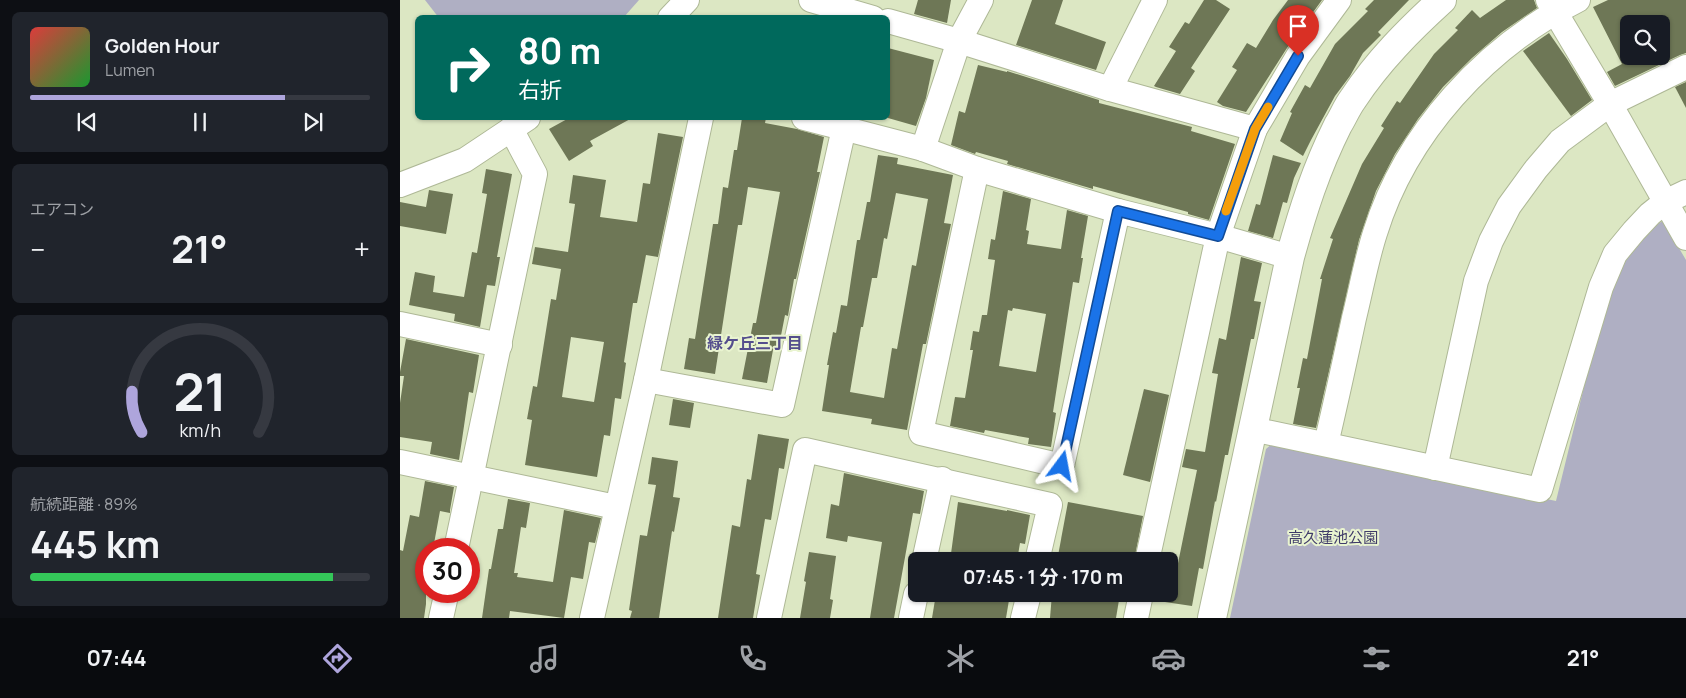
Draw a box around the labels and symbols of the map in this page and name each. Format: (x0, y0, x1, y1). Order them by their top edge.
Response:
pin (1277, 5, 1319, 56)
district label: 緑ケ丘三丁目 (707, 332, 803, 354)
position arrow (1035, 439, 1087, 491)
park label: 高久蓮池公園 (1288, 527, 1378, 548)
speed limit sign: 30 (415, 538, 480, 603)

